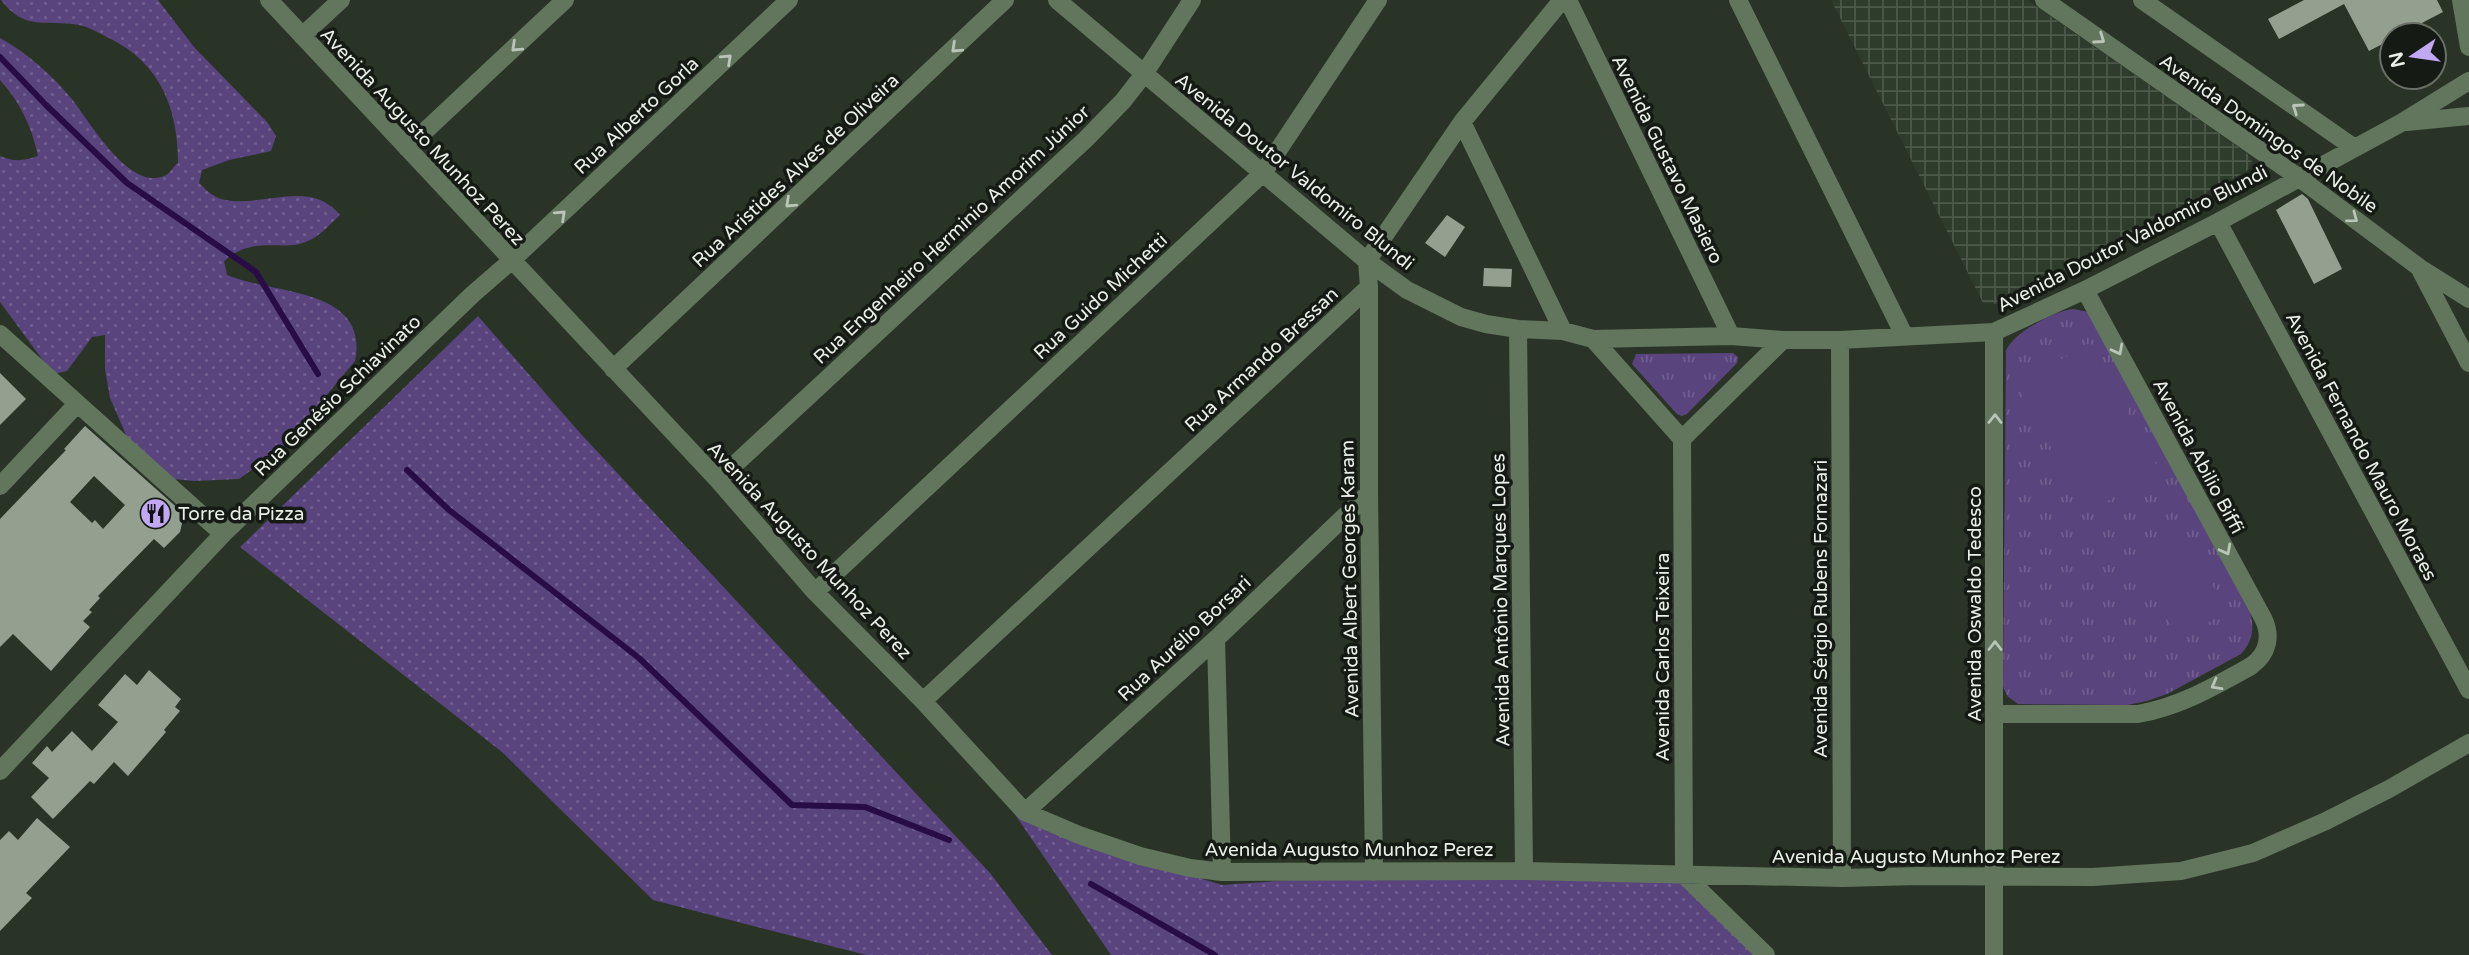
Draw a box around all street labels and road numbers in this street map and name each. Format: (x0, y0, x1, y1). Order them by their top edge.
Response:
street label: Avenida Augusto Munhoz Perez (316, 23, 529, 250)
street label: Avenida Domingos de Nobile (2155, 50, 2382, 218)
street label: Avenida Gustavo Masiero (1607, 51, 1727, 267)
street label: Rua Alberto Gorla (570, 53, 703, 179)
street label: Rua Aristides Alves de Oliveira (688, 69, 903, 272)
street label: Avenida Doutor Valdomiro Blundi (1171, 69, 1418, 275)
street label: Rua Engenheiro Herminio Amorim Júnior (809, 100, 1095, 369)
street label: Avenida Doutor Valdomiro Blundi (1994, 161, 2271, 317)
street label: Rua Guido Michetti (1029, 229, 1172, 364)
street label: Rua Armando Bressan (1180, 283, 1343, 436)
street label: Avenida Fernando Mauro Moraes (2281, 309, 2441, 584)
street label: Rua Genésio Schiavinato (250, 310, 425, 481)
street label: Avenida Abilio Biffi (2148, 375, 2248, 538)
street label: Avenida Augusto Munhoz Perez (703, 437, 916, 664)
street label: Avenida Albert Georges Karam (1337, 440, 1363, 718)
street label: Avenida Antônio Marques Lopes (1487, 453, 1515, 747)
street label: Avenida Sérgio Rubens Fornazari (1810, 460, 1832, 758)
street label: Avenida Oswaldo Tedesco (1964, 486, 1986, 722)
street label: Avenida Carlos Teixeira (1652, 553, 1674, 761)
street label: Rua Aurélio Borsari (1114, 571, 1256, 706)
street label: Avenida Augusto Munhoz Perez (1204, 839, 1494, 861)
street label: Avenida Augusto Munhoz Perez (1771, 846, 2061, 868)

